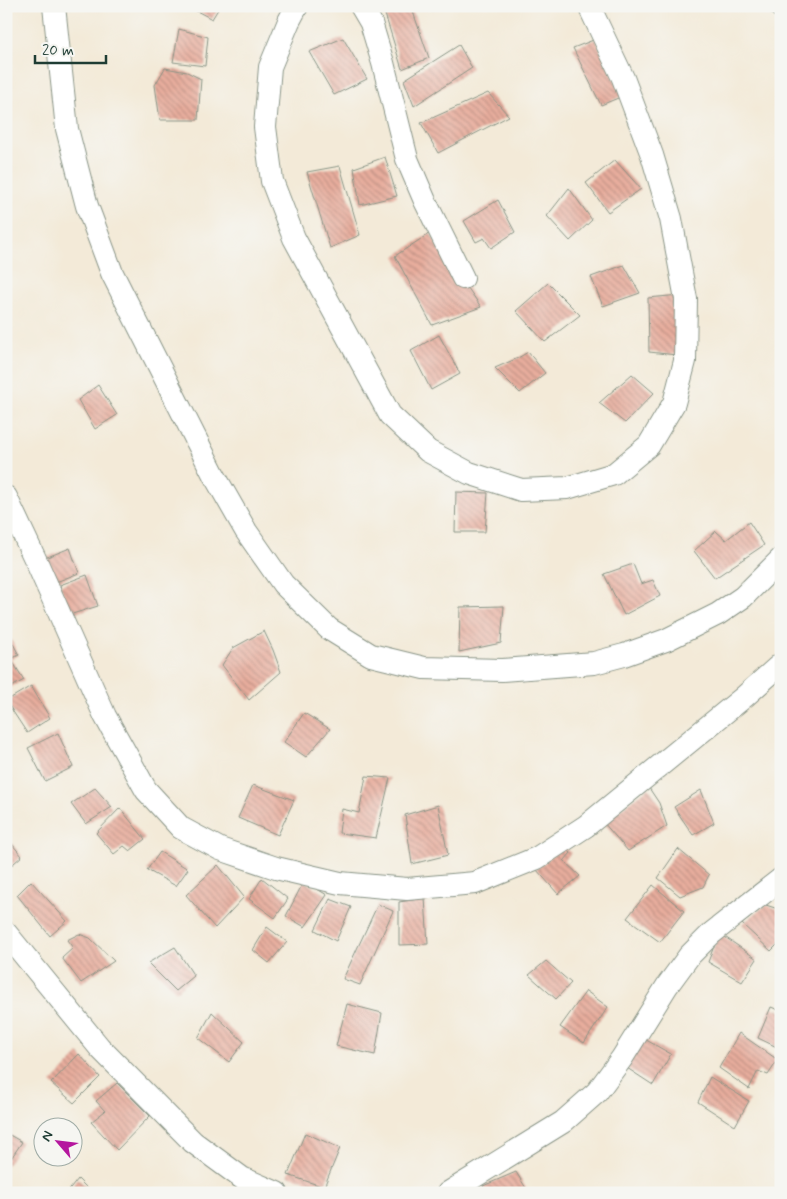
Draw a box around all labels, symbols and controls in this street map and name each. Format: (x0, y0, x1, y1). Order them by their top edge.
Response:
scale bar (35, 32, 106, 64)
text: 20 m (42, 41, 74, 61)
north arrow (32, 1116, 82, 1166)
text: N (37, 1128, 58, 1145)

